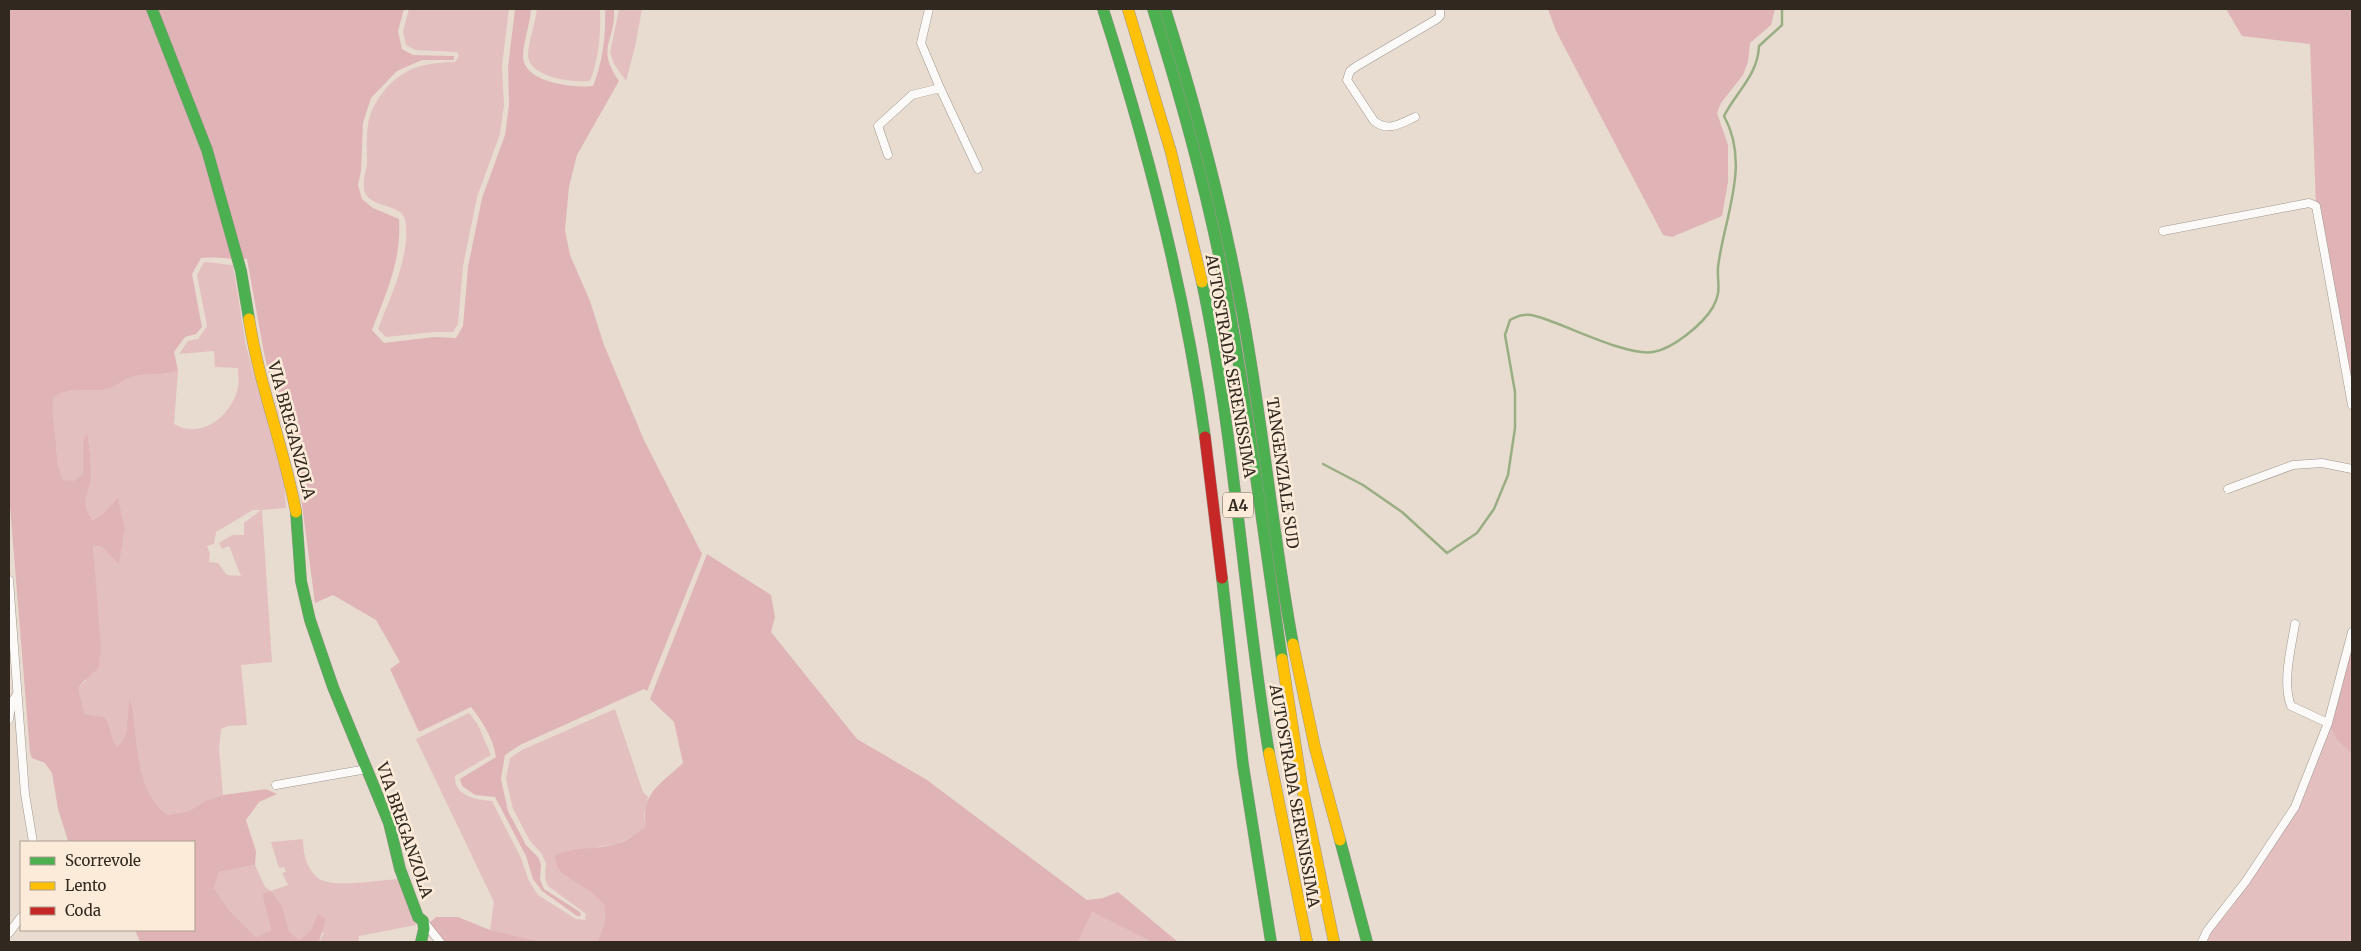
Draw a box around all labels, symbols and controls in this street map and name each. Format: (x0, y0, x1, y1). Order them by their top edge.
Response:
street label: AUTOSTRADA SERENISSIMA (1201, 252, 1261, 480)
street label: VIA BREGANZOLA (264, 358, 320, 502)
street label: TANGENZIALE SUD (1262, 396, 1304, 550)
road number: A4 (1223, 492, 1253, 518)
street label: AUTOSTRADA SERENISSIMA (1265, 682, 1325, 910)
street label: VIA BREGANZOLA (372, 759, 438, 901)
legend (20, 841, 195, 931)
text: Scorrevole (65, 851, 141, 870)
text: Lento (65, 876, 107, 895)
text: Coda (65, 901, 101, 920)

